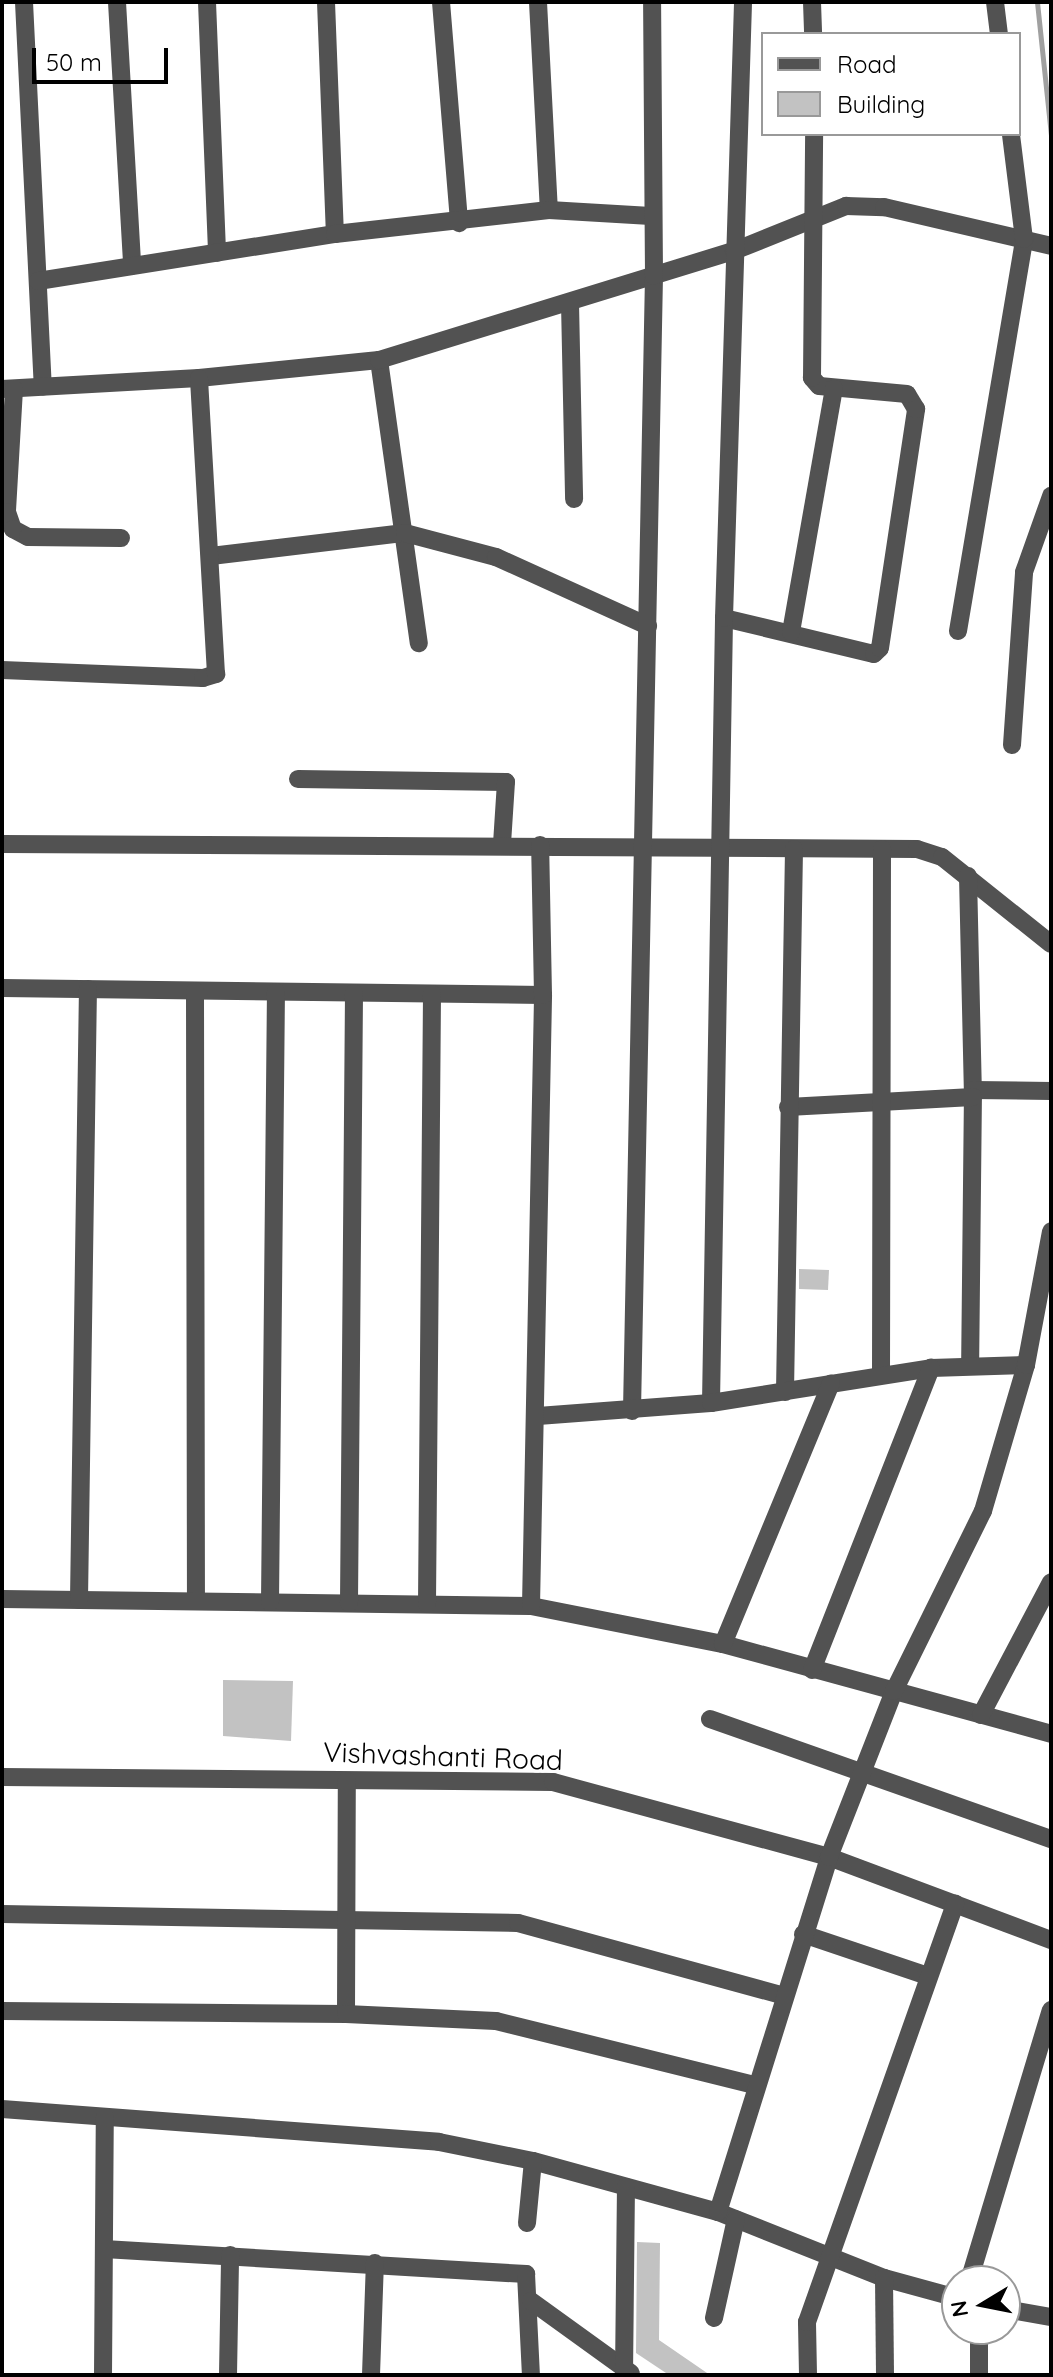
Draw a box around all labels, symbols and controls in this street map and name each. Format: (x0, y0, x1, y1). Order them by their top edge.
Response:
scale bar (36, 32, 172, 82)
legend (761, 32, 1021, 136)
text: 50 m (46, 47, 102, 77)
text: Road (837, 49, 897, 79)
text: Building (837, 89, 925, 119)
street label: Vishvashanti Road (322, 1735, 564, 1777)
north arrow (941, 2265, 1021, 2345)
text: N (944, 2298, 975, 2319)

